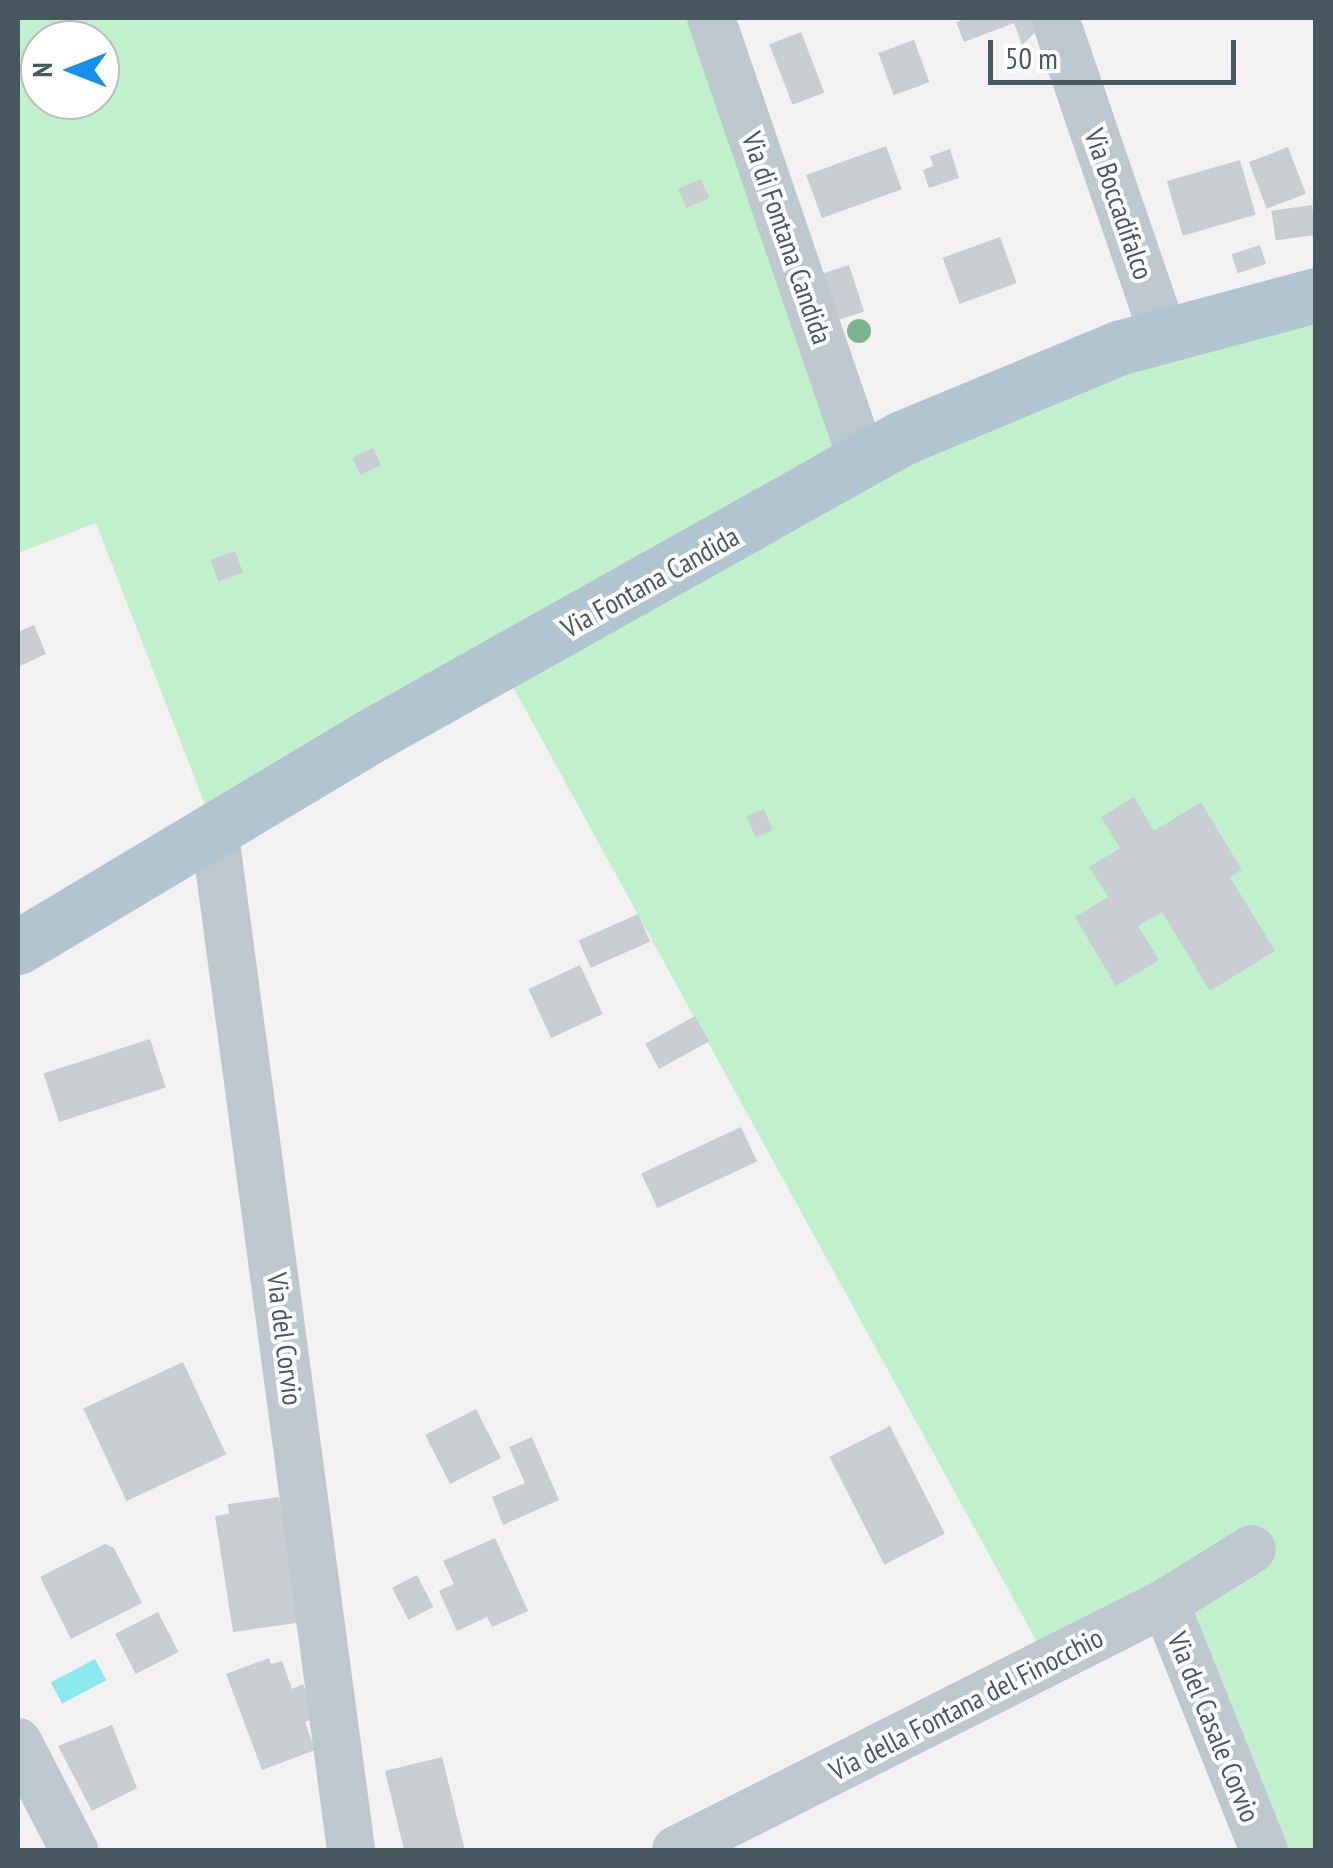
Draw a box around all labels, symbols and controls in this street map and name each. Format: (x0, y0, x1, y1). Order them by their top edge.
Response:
north arrow (20, 20, 120, 120)
scale bar (993, 20, 1240, 82)
text: 50 m (1005, 38, 1058, 77)
text: N (23, 62, 60, 78)
street label: Via Boccadifalco (1078, 124, 1160, 284)
street label: Via di Fontana Candida (735, 128, 839, 348)
street label: Via Fontana Candida (555, 519, 745, 645)
street label: Via del Corvio (260, 1271, 310, 1407)
street label: Via della Fontana del Finocchio (824, 1620, 1108, 1788)
street label: Via del Casale Corvio (1161, 1627, 1267, 1827)

